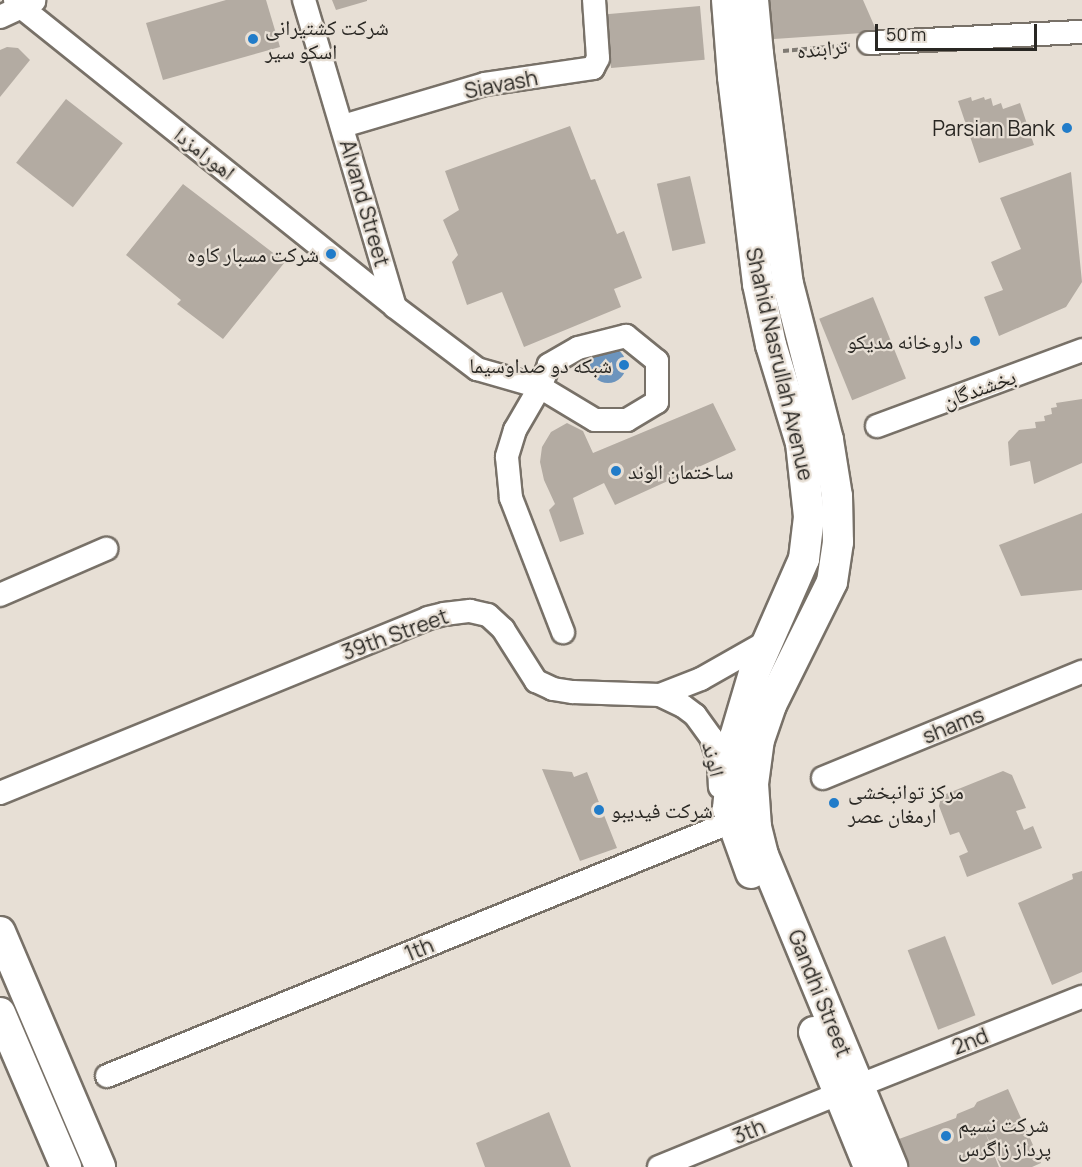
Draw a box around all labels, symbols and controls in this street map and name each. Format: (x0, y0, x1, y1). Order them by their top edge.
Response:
scale bar (878, 12, 1040, 50)
place label: شرکت کشتیرانی اسکو سیر (265, 14, 389, 64)
text: 50 m (886, 22, 926, 46)
marker: شرکت کشتیرانی اسکو سیر (246, 32, 260, 46)
street label: ترابنده (795, 33, 849, 63)
street label: Siavash (462, 65, 540, 103)
place label: Parsian Bank (932, 115, 1055, 141)
street label: اهورامزدا (170, 121, 240, 185)
marker: Parsian Bank (1060, 121, 1074, 135)
street label: Alvand Street (335, 137, 395, 269)
place label: شرکت مسبار کاوه (187, 241, 319, 267)
street label: Shahid Nasrullah Avenue (741, 245, 819, 483)
marker: شرکت مسبار کاوه (324, 247, 338, 261)
place label: داروخانه مدیکو (847, 328, 963, 354)
marker: داروخانه مدیکو (968, 334, 982, 348)
place label: شبکه دو صداوسیما (469, 352, 612, 378)
marker: شبکه دو صداوسیما (617, 358, 631, 372)
street label: بخشندگان (939, 363, 1019, 413)
place label: ساختمان الوند (628, 458, 734, 484)
marker: ساختمان الوند (609, 464, 623, 478)
street label: 39th Street (338, 603, 452, 665)
street label: shams (919, 701, 987, 749)
street label: الوند (698, 739, 730, 779)
place label: مرکز توانبخشی ارمغان عصر (848, 778, 964, 828)
marker: مرکز توانبخشی ارمغان عصر (825, 794, 843, 812)
place label: شرکت فیدیبو (611, 797, 713, 823)
marker: شرکت فیدیبو (592, 803, 606, 817)
street label: Gandhi Street (783, 926, 857, 1060)
street label: 1th (401, 932, 437, 966)
street label: 2nd (948, 1022, 992, 1060)
place label: شرکت نسیم پرداز زاگرس (958, 1111, 1051, 1161)
street label: 3th (729, 1113, 769, 1149)
marker: شرکت نسیم پرداز زاگرس (939, 1129, 953, 1143)

